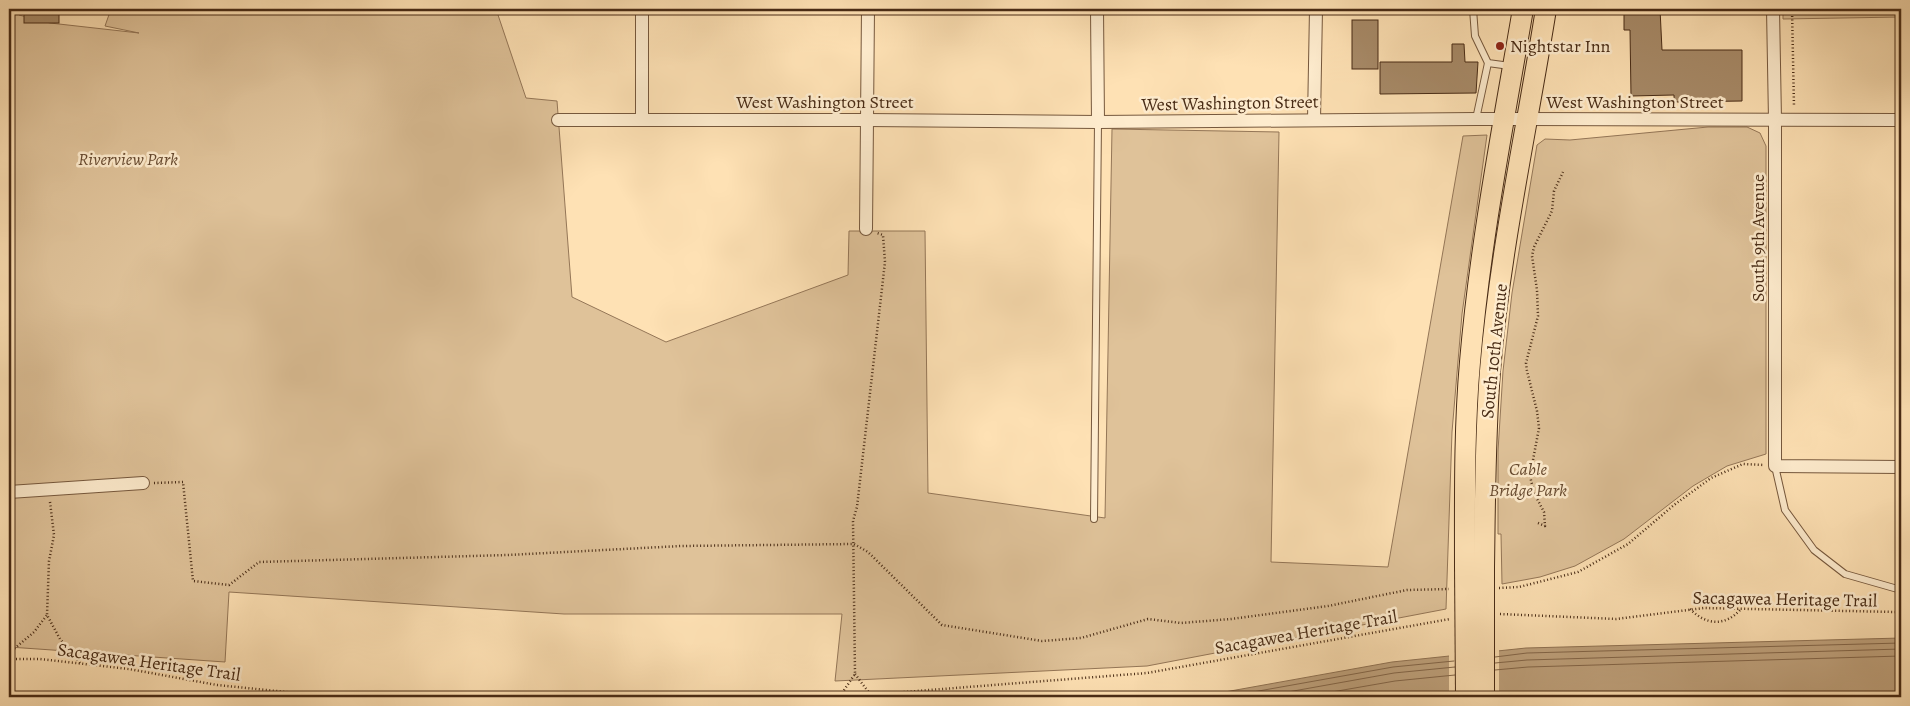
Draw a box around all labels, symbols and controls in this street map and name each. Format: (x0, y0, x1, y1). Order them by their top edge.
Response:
place label: Nightstar Inn (1510, 34, 1611, 58)
marker: Nightstar Inn (1494, 40, 1506, 52)
street label: West Washington Street (1140, 89, 1319, 117)
street label: West Washington Street (735, 90, 914, 114)
street label: West Washington Street (1545, 90, 1724, 114)
park label: Riverview Park (78, 147, 178, 171)
street label: South 9th Avenue (1746, 174, 1770, 302)
street label: South 10th Avenue (1475, 282, 1513, 420)
park label: Cable Bridge Park (1489, 457, 1567, 502)
street label: Sacagawea Heritage Trail (1692, 585, 1878, 613)
street label: Sacagawea Heritage Trail (1213, 604, 1400, 660)
street label: Sacagawea Heritage Trail (56, 637, 243, 687)

